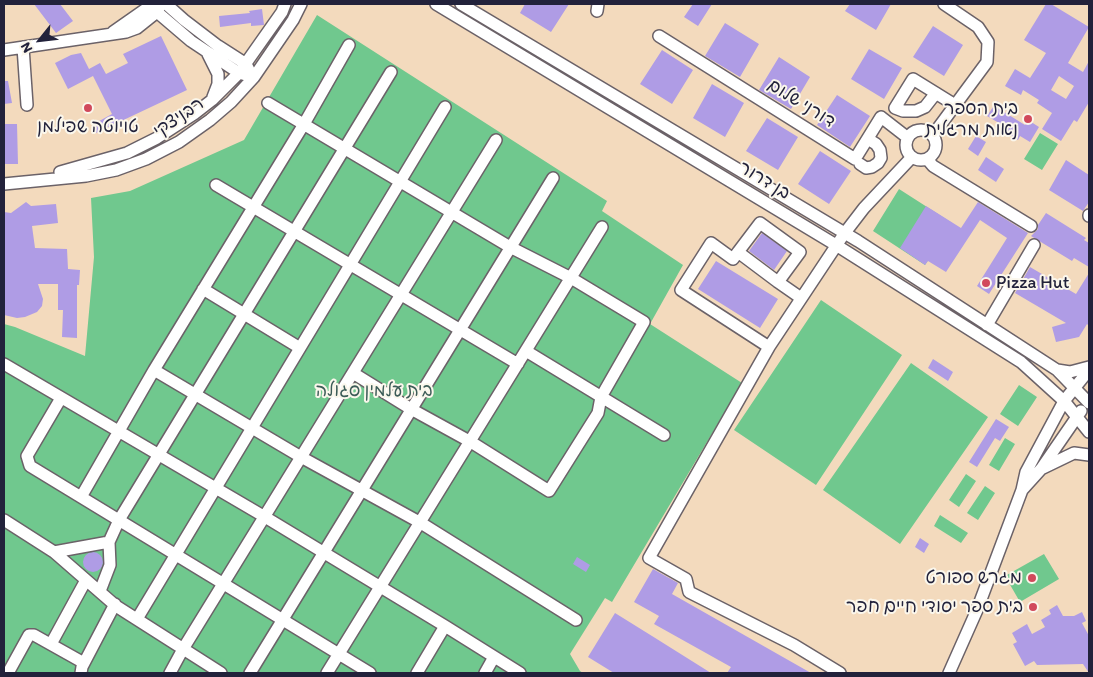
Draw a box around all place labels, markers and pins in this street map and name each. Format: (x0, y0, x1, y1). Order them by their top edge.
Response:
place label: בית הספר נאות מרגלית (925, 98, 1018, 140)
marker: טויוטה שפילמן (82, 102, 94, 114)
marker: בית הספר נאות מרגלית (1022, 113, 1034, 125)
place label: טויוטה שפילמן (37, 116, 139, 138)
place label: Pizza Hut (996, 272, 1070, 294)
marker: Pizza Hut (980, 277, 992, 289)
place label: מגרש ספורט (925, 567, 1022, 589)
marker: מגרש ספורט (1026, 572, 1038, 584)
place label: בית ספר יסודי חיים חפר (846, 596, 1023, 618)
marker: בית ספר יסודי חיים חפר (1027, 601, 1039, 613)

